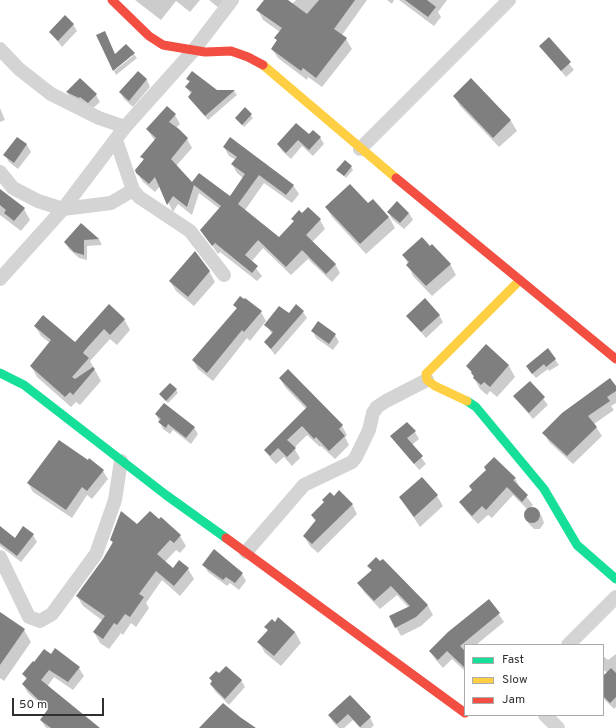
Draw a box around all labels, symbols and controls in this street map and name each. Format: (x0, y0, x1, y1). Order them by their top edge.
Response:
legend (464, 644, 604, 716)
text: Fast (502, 652, 524, 668)
text: Slow (502, 672, 528, 688)
scale bar (14, 690, 106, 716)
text: Jam (502, 692, 525, 708)
text: 50 m (19, 697, 47, 713)

